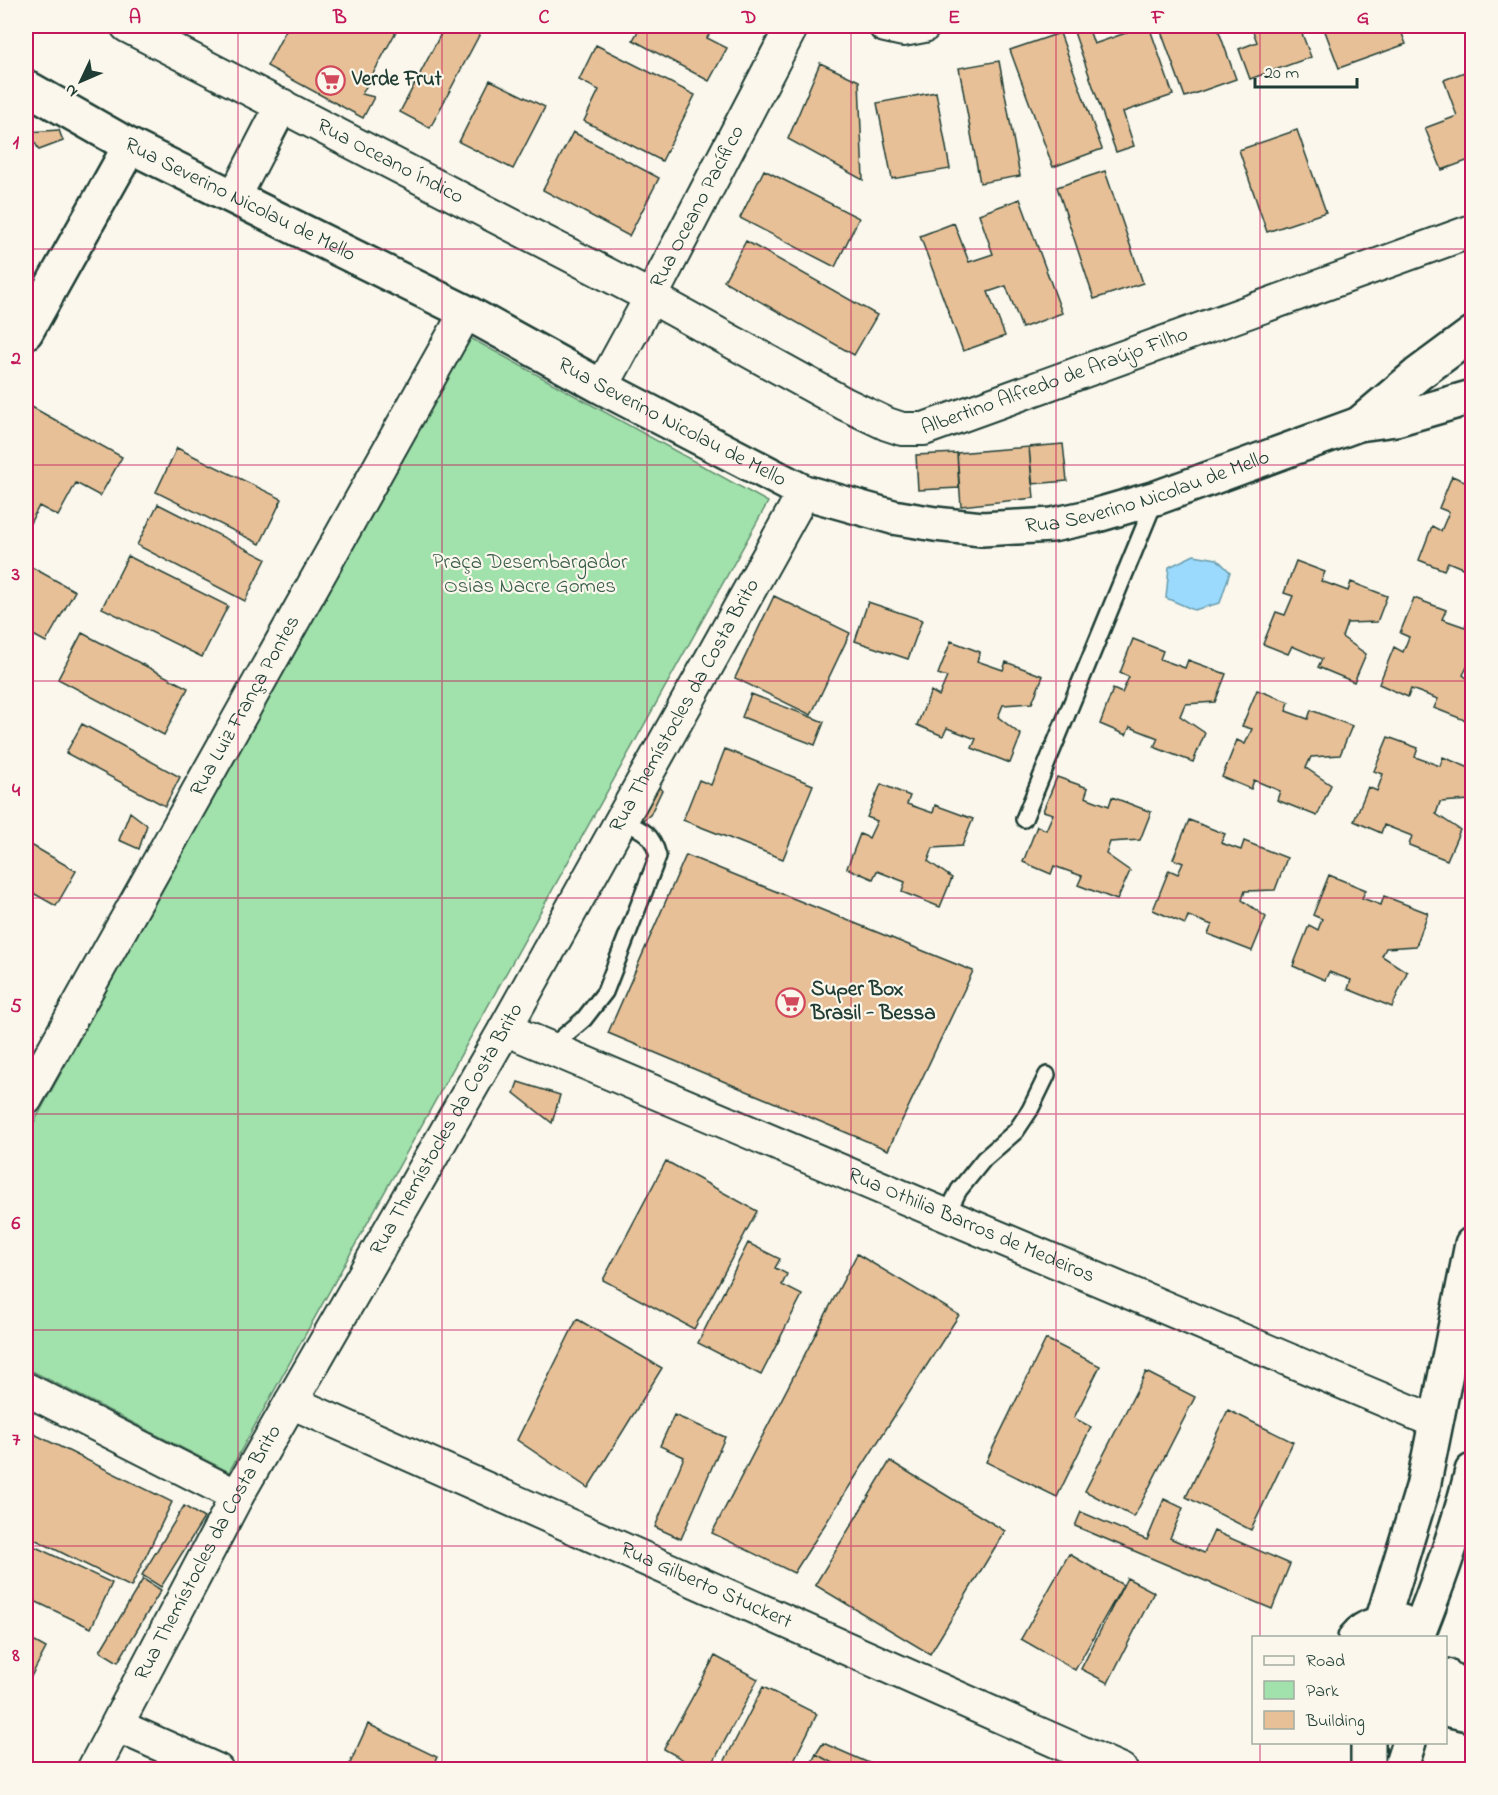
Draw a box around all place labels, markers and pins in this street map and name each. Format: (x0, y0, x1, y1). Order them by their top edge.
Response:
supermarket icon: Verde Frut (315, 64, 347, 96)
place label: Verde Frut (351, 65, 443, 95)
place label: Super Box Brasil - Bessa (810, 975, 936, 1029)
supermarket icon: Super Box Brasil - Bessa (774, 986, 806, 1018)

